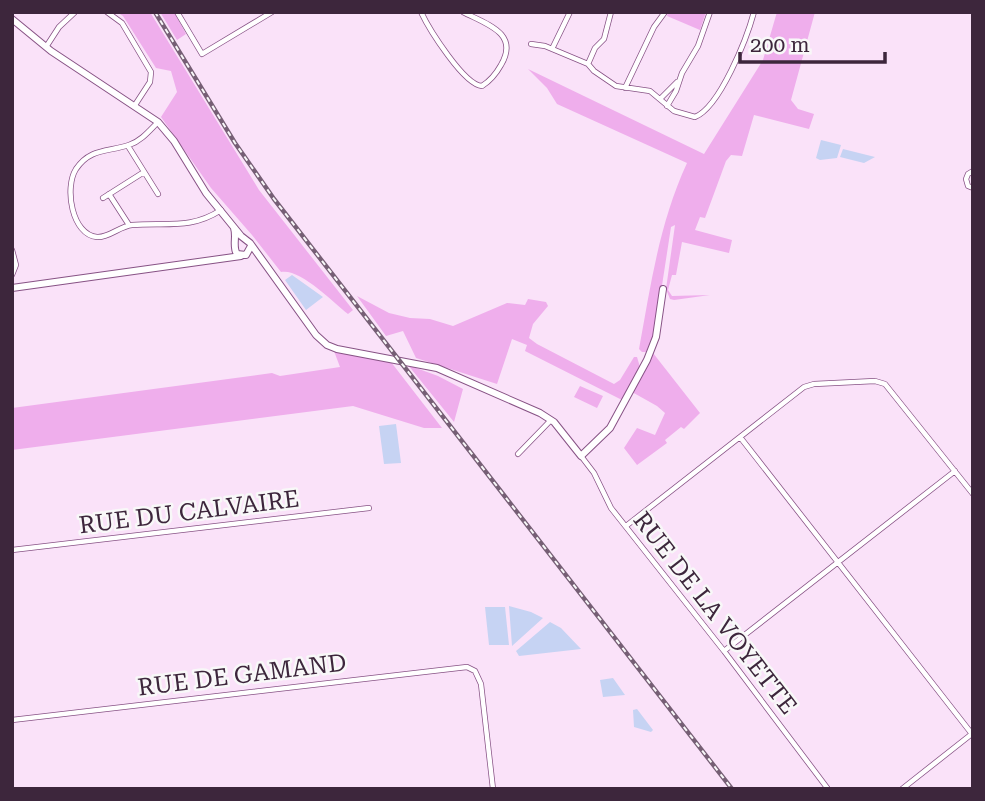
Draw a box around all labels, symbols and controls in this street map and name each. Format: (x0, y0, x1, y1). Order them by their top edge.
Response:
scale bar (740, 21, 885, 65)
text: 200 m (750, 33, 810, 57)
street label: RUE DU CALVAIRE (77, 485, 301, 539)
street label: RUE DE LA VOYETTE (627, 506, 803, 720)
street label: RUE DE GAMAND (136, 648, 348, 702)

